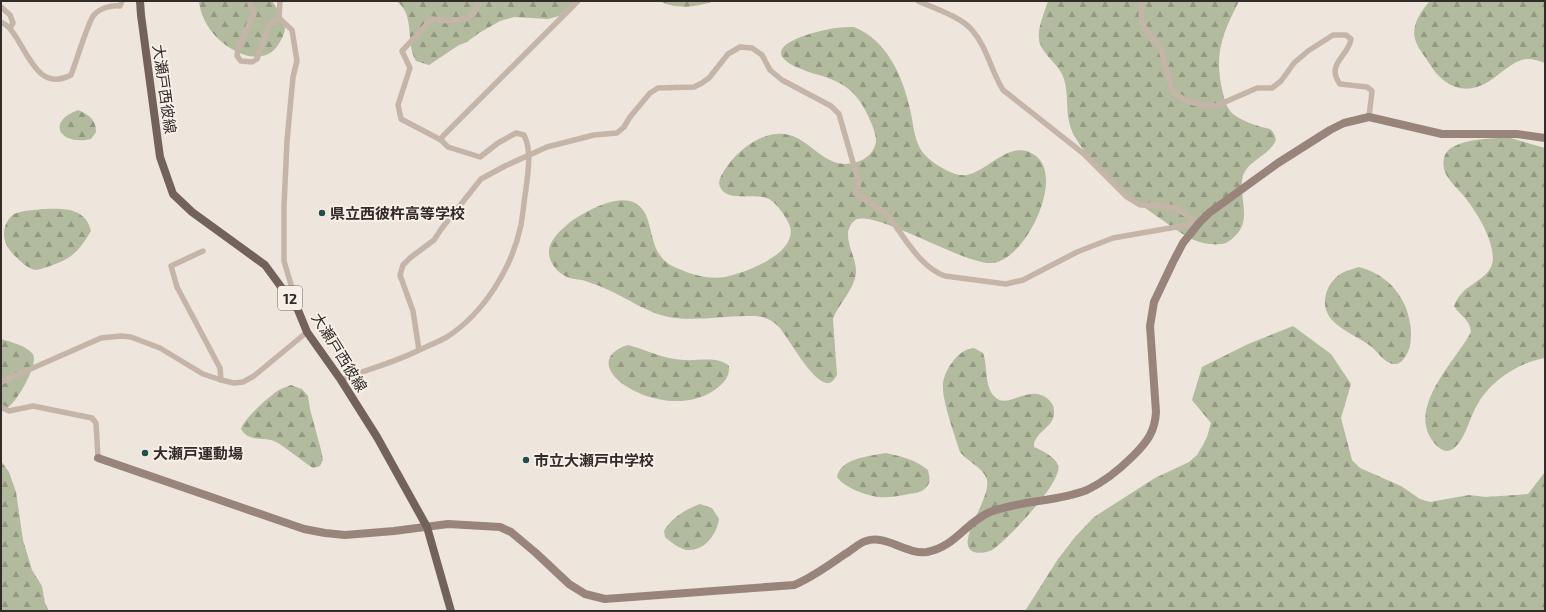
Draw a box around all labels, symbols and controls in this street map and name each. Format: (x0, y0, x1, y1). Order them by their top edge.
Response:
street label: 大瀬戸西彼線 (150, 43, 180, 135)
place label: 県立西彼杵高等学校 (330, 204, 465, 222)
marker: 県立西彼杵高等学校 (317, 208, 327, 218)
road number: 12 (278, 286, 302, 310)
street label: 大瀬戸西彼線 (309, 309, 371, 395)
place label: 大瀬戸運動場 (153, 444, 243, 462)
marker: 大瀬戸運動場 (140, 448, 150, 458)
place label: 市立大瀬戸中学校 (534, 451, 654, 469)
marker: 市立大瀬戸中学校 (521, 455, 531, 465)

